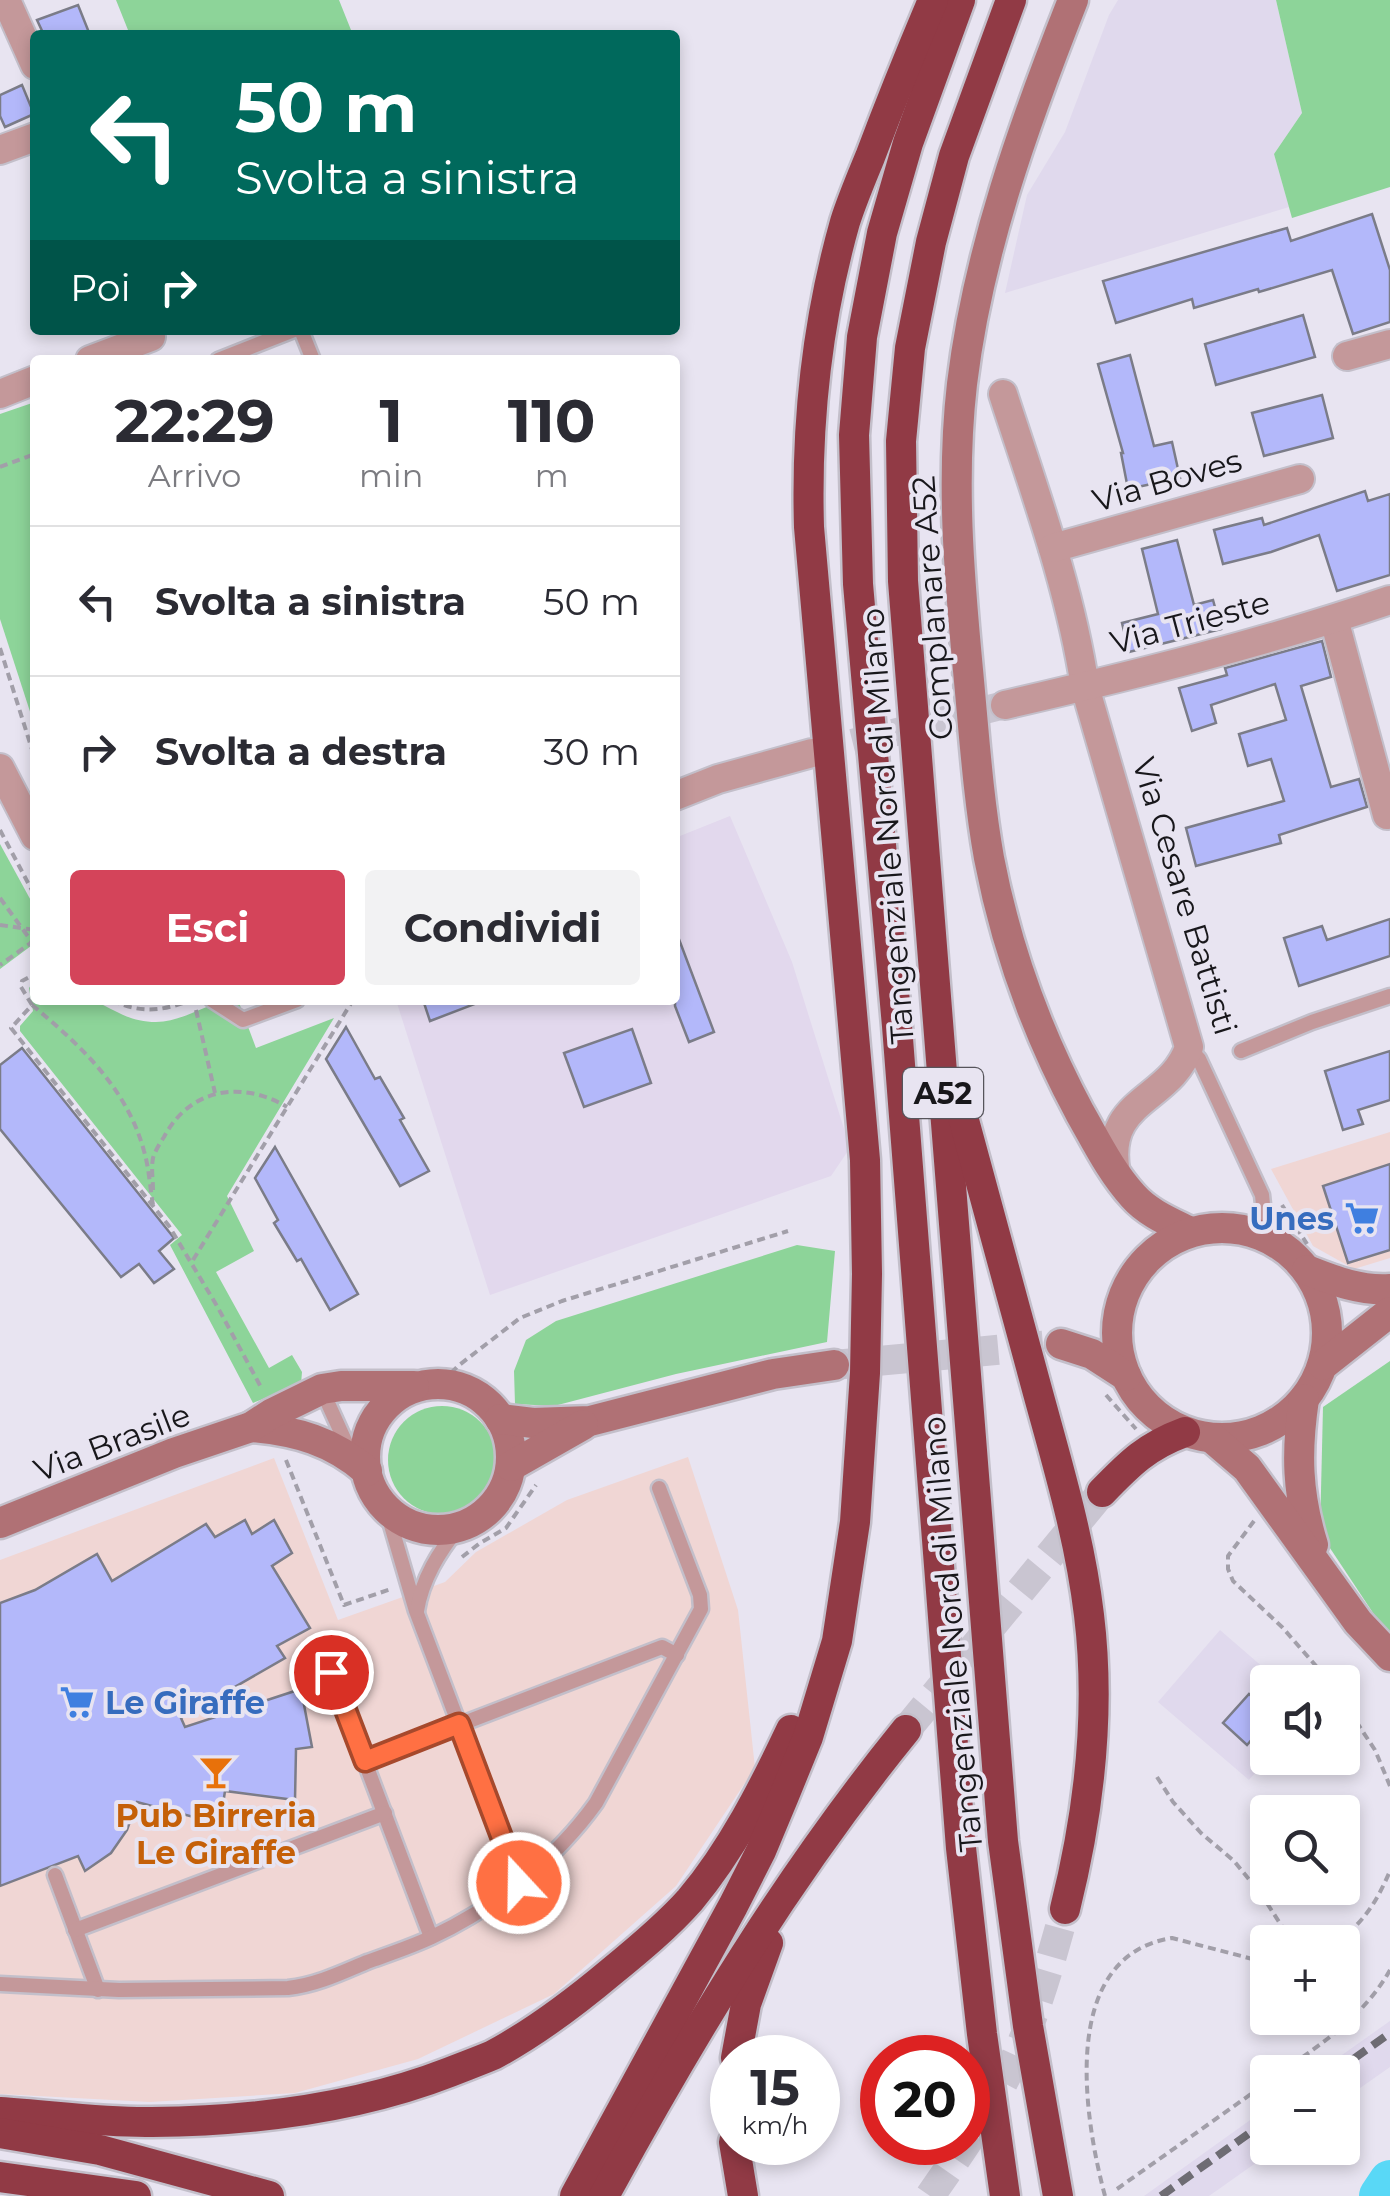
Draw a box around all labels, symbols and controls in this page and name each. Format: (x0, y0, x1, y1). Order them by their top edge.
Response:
text: 50 m (235, 64, 417, 150)
icon: left (70, 70, 200, 200)
text: Svolta a sinistra (235, 150, 580, 205)
icon: right (151, 260, 206, 315)
text: Poi (70, 264, 131, 311)
text: 22:29 (114, 384, 275, 457)
text: 1 (379, 384, 403, 457)
text: 110 (508, 384, 596, 457)
street label: Via Boves (1088, 440, 1246, 520)
text: Arrivo (148, 456, 241, 495)
text: min (359, 456, 423, 495)
text: m (535, 456, 569, 495)
street label: Complanare A52 (903, 475, 961, 741)
icon: left (70, 574, 125, 629)
text: Svolta a sinistra (155, 578, 466, 625)
text: 50 m (543, 578, 640, 625)
street label: Via Trieste (1106, 582, 1274, 662)
street label: Tangenziale Nord di Milano (852, 607, 922, 1045)
icon: right (70, 724, 125, 779)
text: Svolta a destra (155, 728, 447, 775)
text: 30 m (543, 728, 640, 775)
street label: Via Cesare Battisti (1124, 753, 1246, 1039)
button: Esci (70, 870, 345, 985)
button: Condividi (365, 870, 640, 985)
road number: A52 (903, 1068, 983, 1118)
place label: Unes (1249, 1199, 1334, 1238)
supermarket icon: Unes (1343, 1199, 1381, 1237)
street label: Via Brasile (28, 1394, 196, 1490)
street label: Tangenziale Nord di Milano (914, 1415, 990, 1853)
pin (289, 1630, 374, 1715)
icon: arrive (304, 1645, 359, 1700)
map controls (1250, 1665, 1360, 2165)
button: sound (1250, 1665, 1360, 1775)
supermarket icon: Le Giraffe (58, 1683, 96, 1721)
place label: Le Giraffe (105, 1683, 265, 1722)
bar icon: Pub Birreria Le Giraffe (197, 1753, 235, 1791)
button: search (1250, 1795, 1360, 1905)
place label: Pub Birreria Le Giraffe (115, 1796, 317, 1872)
position arrow (467, 1831, 571, 1935)
button: + (1250, 1925, 1360, 2035)
speed limit sign: 20 (860, 2035, 990, 2165)
button: − (1250, 2055, 1360, 2165)
text: 15 (750, 2057, 800, 2118)
text: km/h (742, 2110, 808, 2140)

